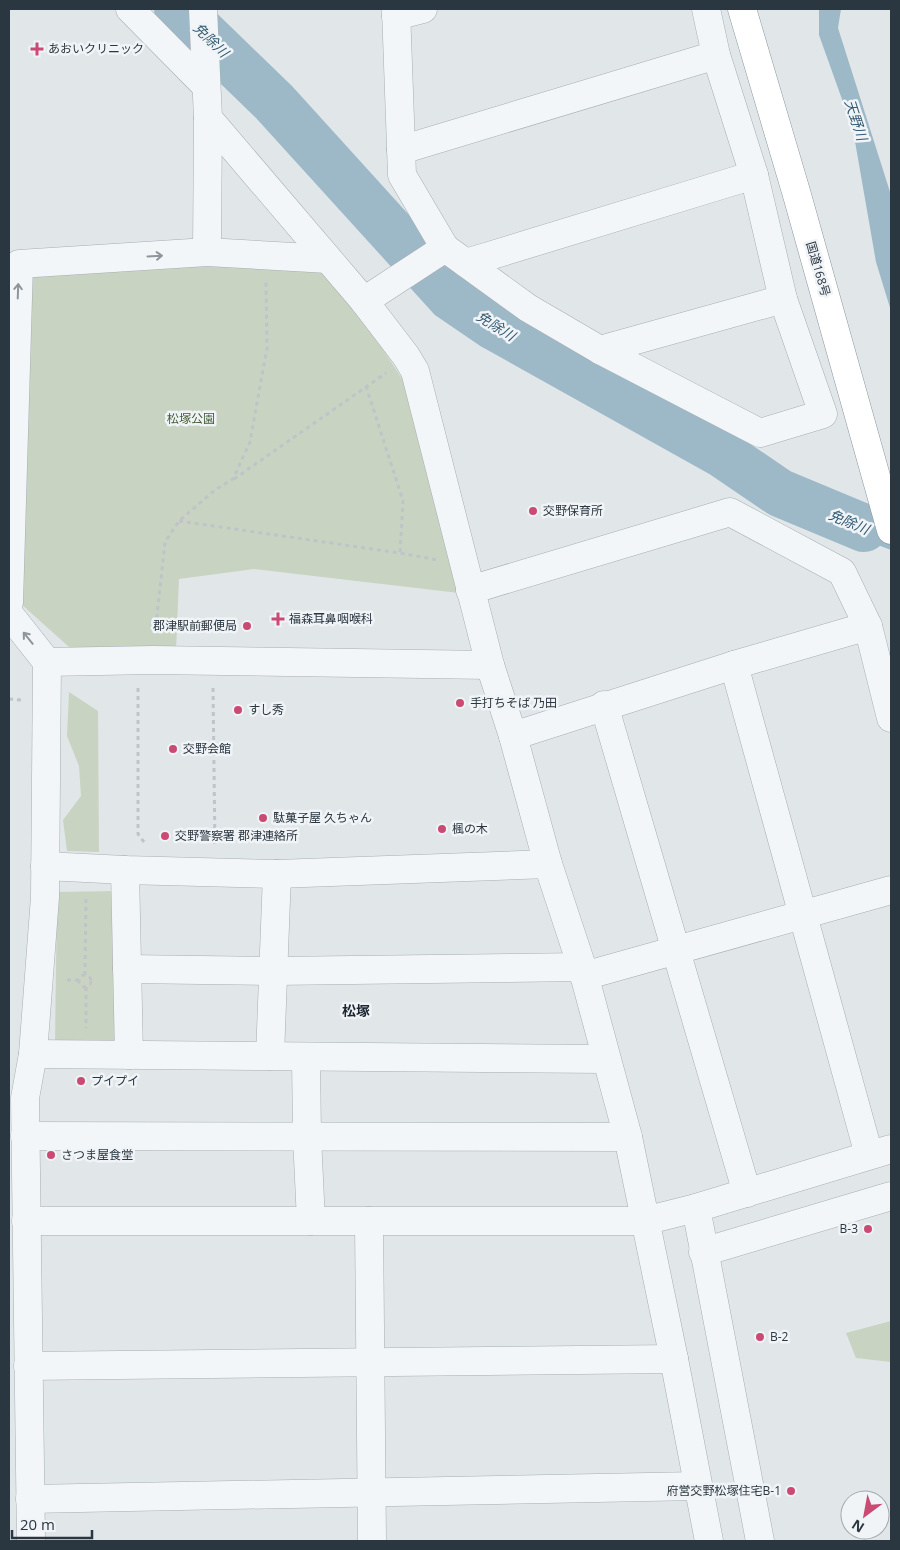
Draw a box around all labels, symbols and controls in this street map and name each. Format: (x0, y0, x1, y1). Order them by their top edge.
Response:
water label: 免除川 (190, 18, 234, 62)
place label: あおいクリニック (48, 40, 144, 57)
marker: あおいクリニック (30, 42, 44, 56)
water label: 天野川 (841, 97, 873, 145)
street label: 国道168号 (803, 239, 834, 298)
one-way arrow (146, 251, 162, 260)
one-way arrow (14, 283, 23, 299)
water label: 免除川 (473, 306, 521, 346)
park label: 松塚公園 (167, 410, 215, 427)
place label: 交野保育所 (543, 502, 603, 519)
marker: 交野保育所 (527, 505, 539, 517)
water label: 免除川 (826, 505, 874, 539)
place label: 福森耳鼻咽喉科 (289, 610, 373, 627)
marker: 福森耳鼻咽喉科 (271, 612, 285, 626)
place label: 郡津駅前郵便局 (153, 617, 237, 634)
marker: 郡津駅前郵便局 (241, 620, 253, 632)
one-way arrow (22, 632, 33, 645)
place label: 手打ちそば 乃田 (470, 694, 557, 711)
marker: 手打ちそば 乃田 (454, 697, 466, 709)
place label: すし秀 (248, 701, 284, 718)
marker: すし秀 (232, 704, 244, 716)
place label: 交野会館 (183, 740, 231, 757)
marker: 交野会館 (167, 743, 179, 755)
place label: 駄菓子屋 久ちゃん (273, 809, 372, 826)
marker: 駄菓子屋 久ちゃん (257, 812, 269, 824)
place label: 楓の木 (452, 820, 488, 837)
marker: 楓の木 (436, 823, 448, 835)
place label: 交野警察署 郡津連絡所 (175, 827, 298, 844)
marker: 交野警察署 郡津連絡所 (159, 830, 171, 842)
district label: 松塚 (342, 1001, 370, 1020)
place label: プイプイ (91, 1072, 139, 1089)
marker: プイプイ (75, 1075, 87, 1087)
place label: さつま屋食堂 (61, 1146, 133, 1163)
marker: さつま屋食堂 (45, 1149, 57, 1161)
place label: B-3 (840, 1220, 858, 1237)
marker: B-3 (862, 1223, 874, 1235)
place label: B-2 (770, 1328, 789, 1345)
marker: B-2 (754, 1331, 766, 1343)
place label: 府営交野松塚住宅B-1 (667, 1482, 781, 1499)
marker: 府営交野松塚住宅B-1 (785, 1485, 797, 1497)
north arrow (840, 1490, 890, 1540)
scale bar (12, 1508, 92, 1540)
text: 20 m (20, 1514, 55, 1534)
text: N (848, 1515, 868, 1538)

